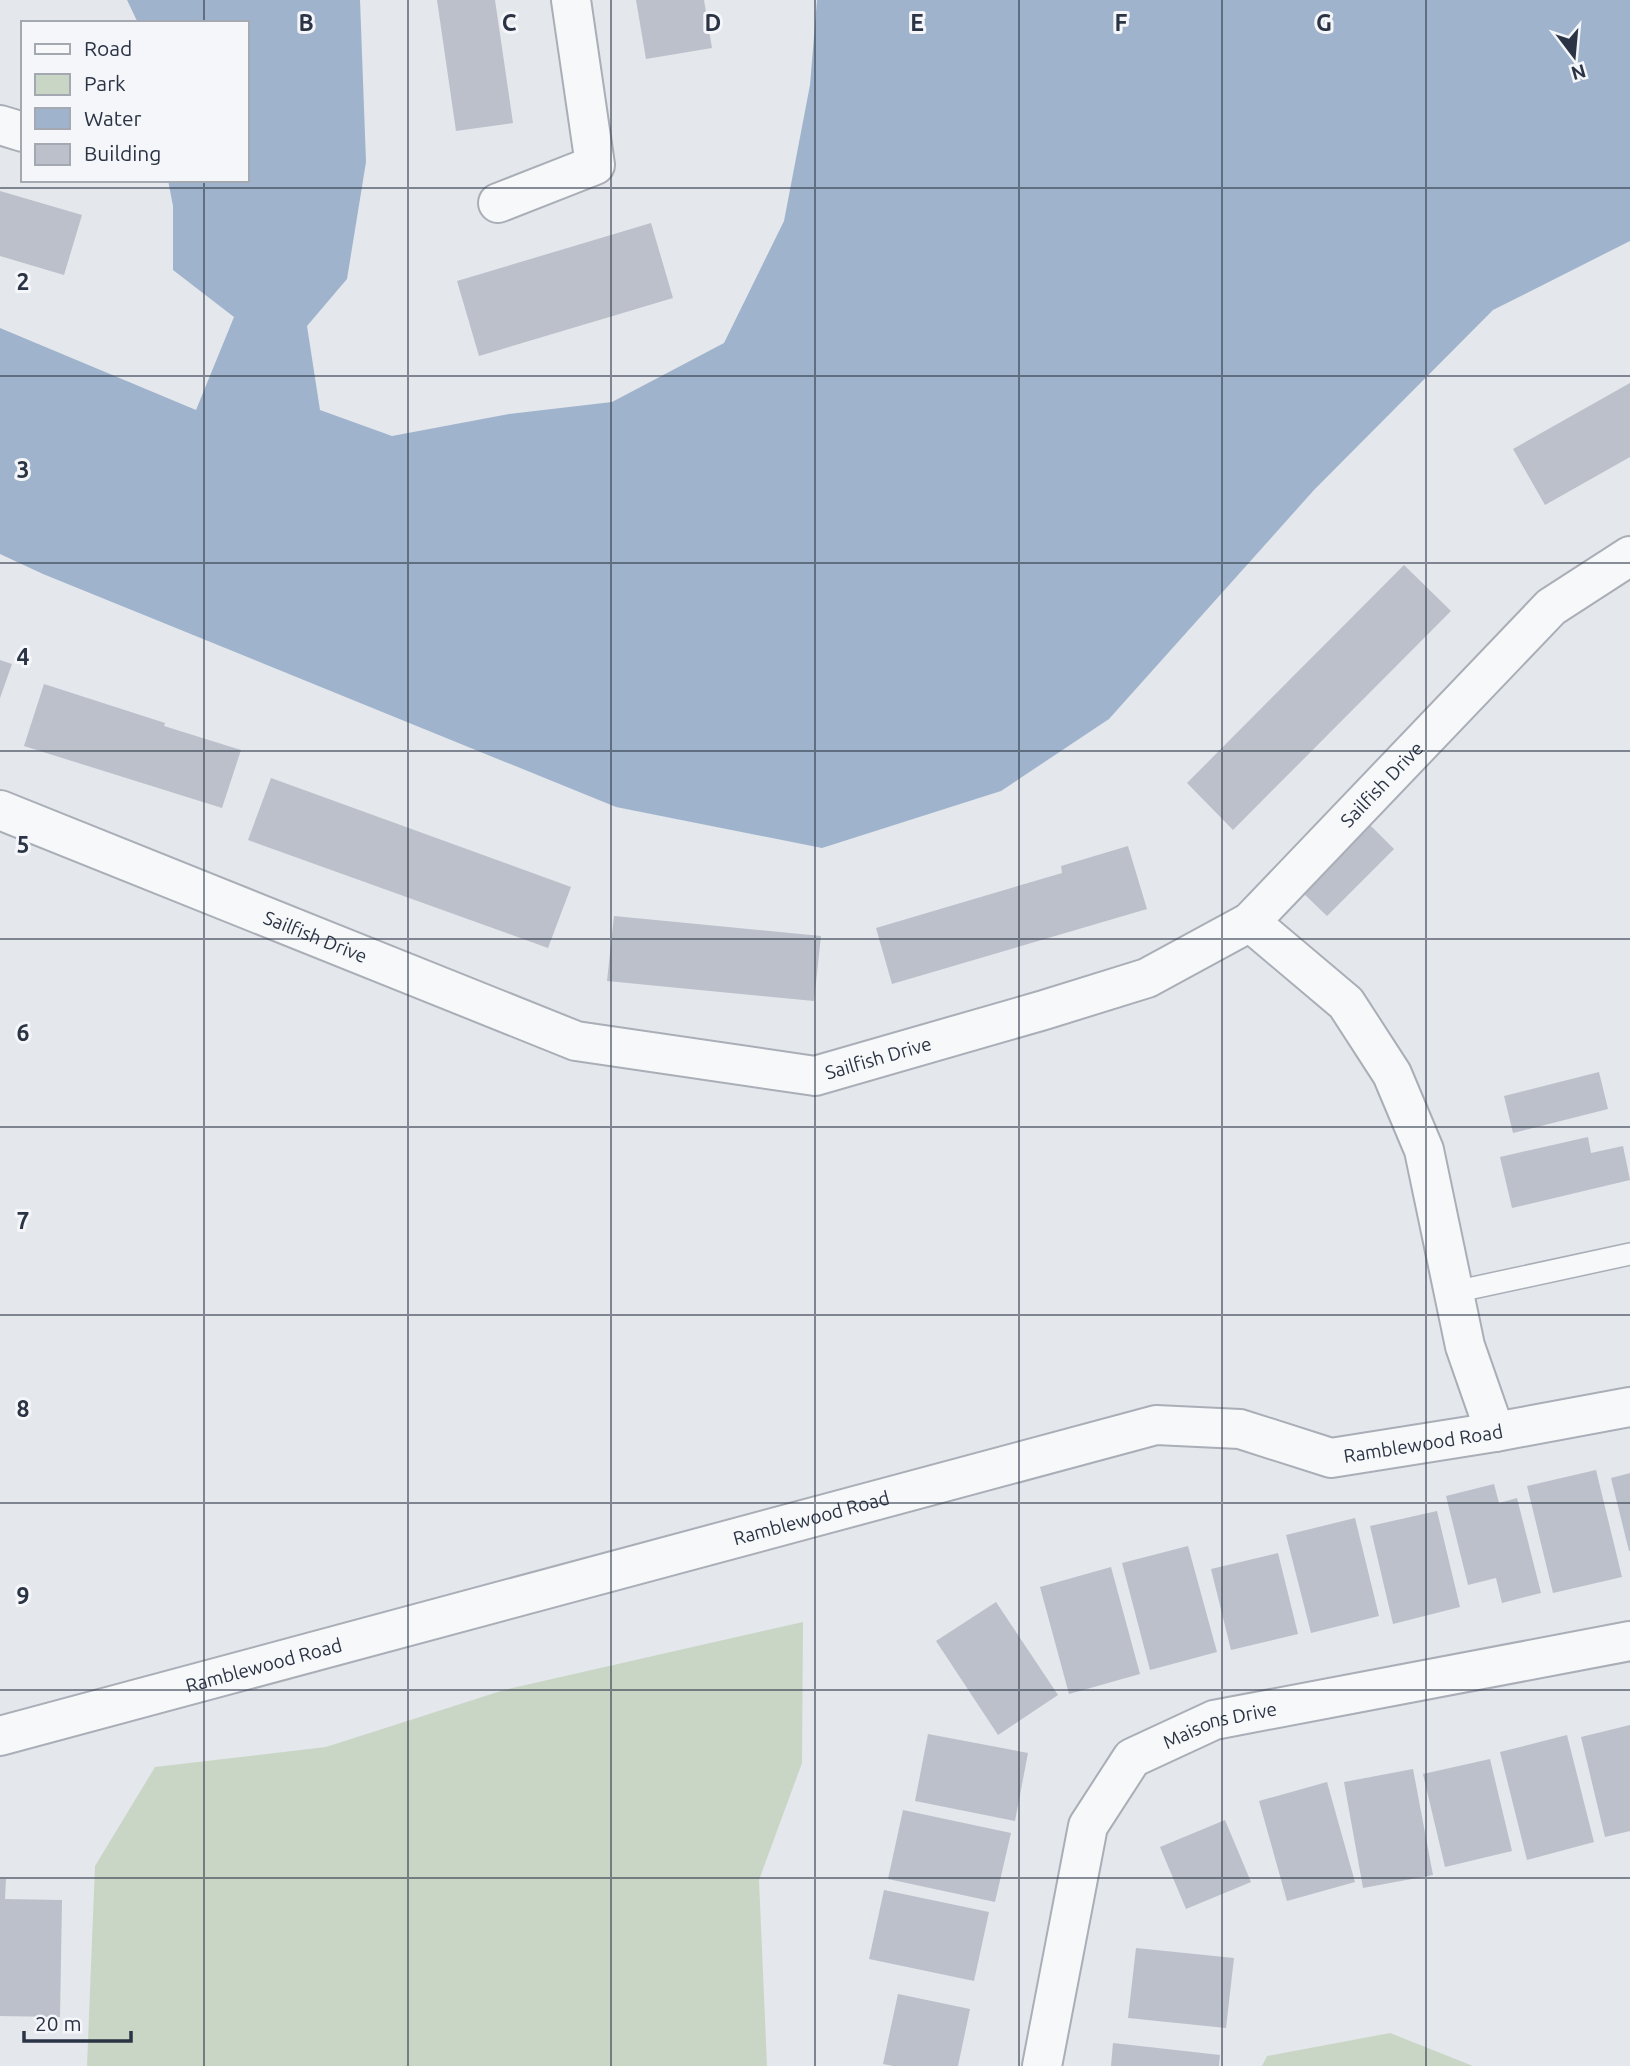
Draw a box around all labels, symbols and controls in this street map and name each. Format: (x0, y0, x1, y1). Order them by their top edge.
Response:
text: B (298, 10, 314, 35)
text: C (502, 10, 517, 35)
text: D (705, 10, 721, 35)
text: E (910, 10, 924, 35)
text: F (1115, 10, 1128, 35)
text: G (1316, 10, 1332, 35)
legend (21, 21, 248, 182)
north arrow (1539, 21, 1609, 91)
text: Road (84, 36, 132, 60)
text: N (1569, 60, 1589, 85)
text: Park (84, 71, 126, 95)
text: Water (84, 106, 142, 130)
text: Building (84, 141, 161, 165)
text: 2 (17, 269, 29, 294)
text: 3 (17, 457, 29, 482)
text: 4 (17, 644, 30, 669)
street label: Sailfish Drive (1336, 737, 1427, 832)
text: 5 (17, 832, 29, 857)
street label: Sailfish Drive (261, 906, 371, 967)
text: 6 (17, 1020, 30, 1045)
street label: Sailfish Drive (823, 1032, 934, 1084)
text: 7 (17, 1208, 29, 1233)
text: 8 (17, 1396, 29, 1421)
street label: Ramblewood Road (1342, 1420, 1505, 1467)
street label: Ramblewood Road (731, 1486, 892, 1549)
text: 9 (17, 1583, 29, 1608)
street label: Ramblewood Road (183, 1634, 344, 1697)
street label: Maisons Drive (1159, 1697, 1279, 1753)
scale bar (24, 2000, 131, 2044)
text: 20 m (35, 2011, 82, 2035)

